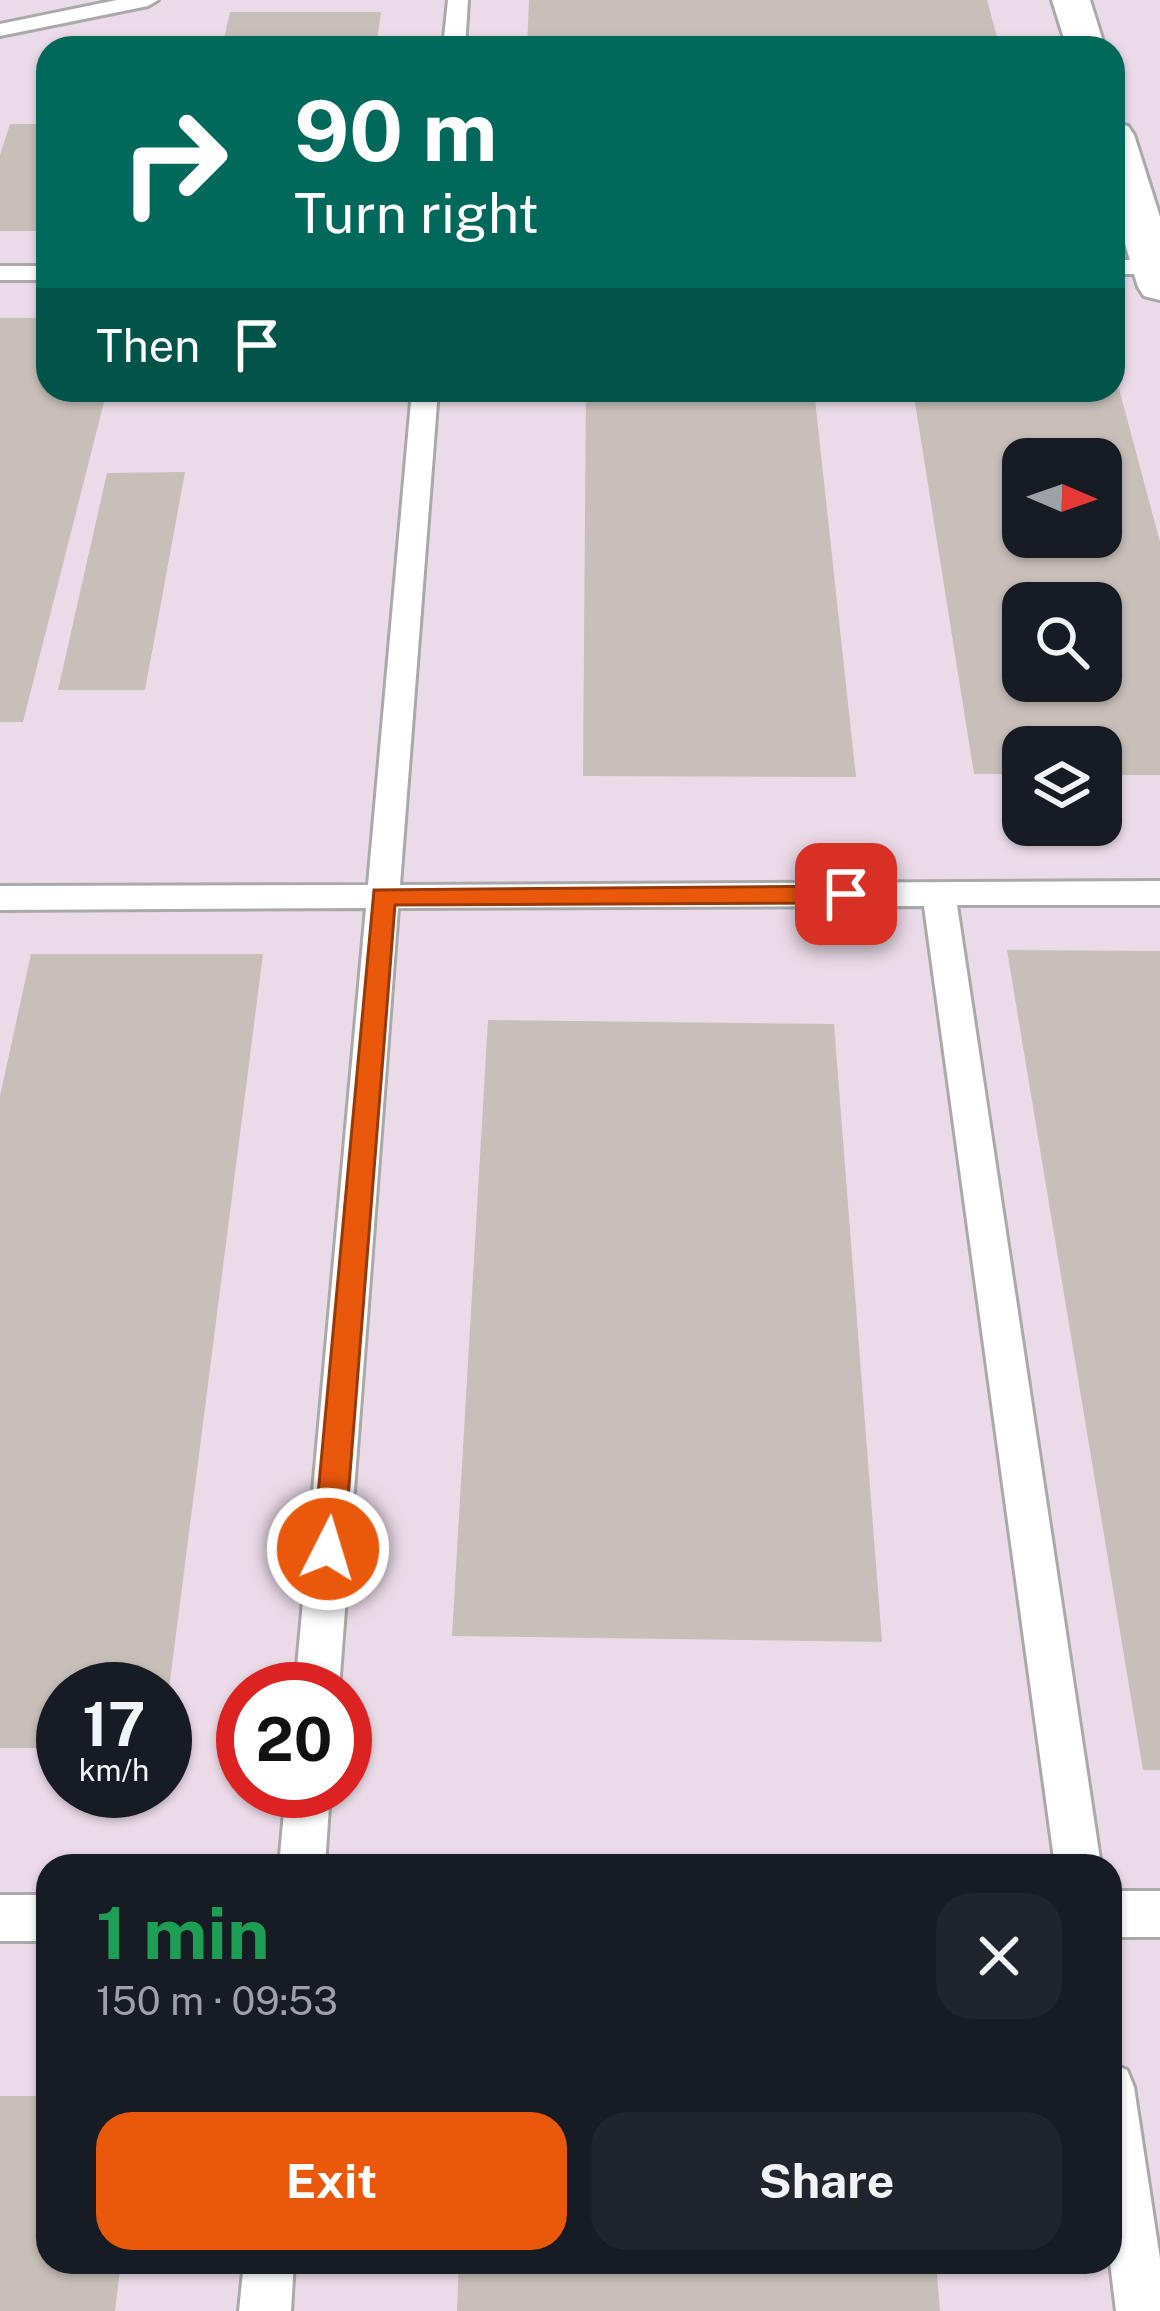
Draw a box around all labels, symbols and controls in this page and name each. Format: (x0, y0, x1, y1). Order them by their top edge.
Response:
text: 90 m (294, 81, 497, 180)
icon: right (96, 84, 252, 240)
text: Turn right (294, 182, 539, 245)
icon: arrive (224, 312, 290, 378)
text: Then (96, 319, 200, 372)
north arrow (1002, 438, 1122, 558)
map controls (1002, 438, 1122, 846)
button: search (1002, 582, 1122, 702)
button: layers (1002, 726, 1122, 846)
pin (795, 843, 897, 945)
icon: arrive (813, 861, 879, 927)
position arrow (265, 1486, 391, 1612)
speed limit sign: 20 (216, 1662, 372, 1818)
text: 17 (82, 1689, 146, 1760)
text: km/h (79, 1752, 149, 1788)
text: 1 min (96, 1891, 270, 1975)
button: close (936, 1893, 1062, 2019)
text: 150 m · 09:53 (96, 1978, 338, 2024)
button: Exit (96, 2112, 567, 2250)
button: Share (591, 2112, 1062, 2250)

